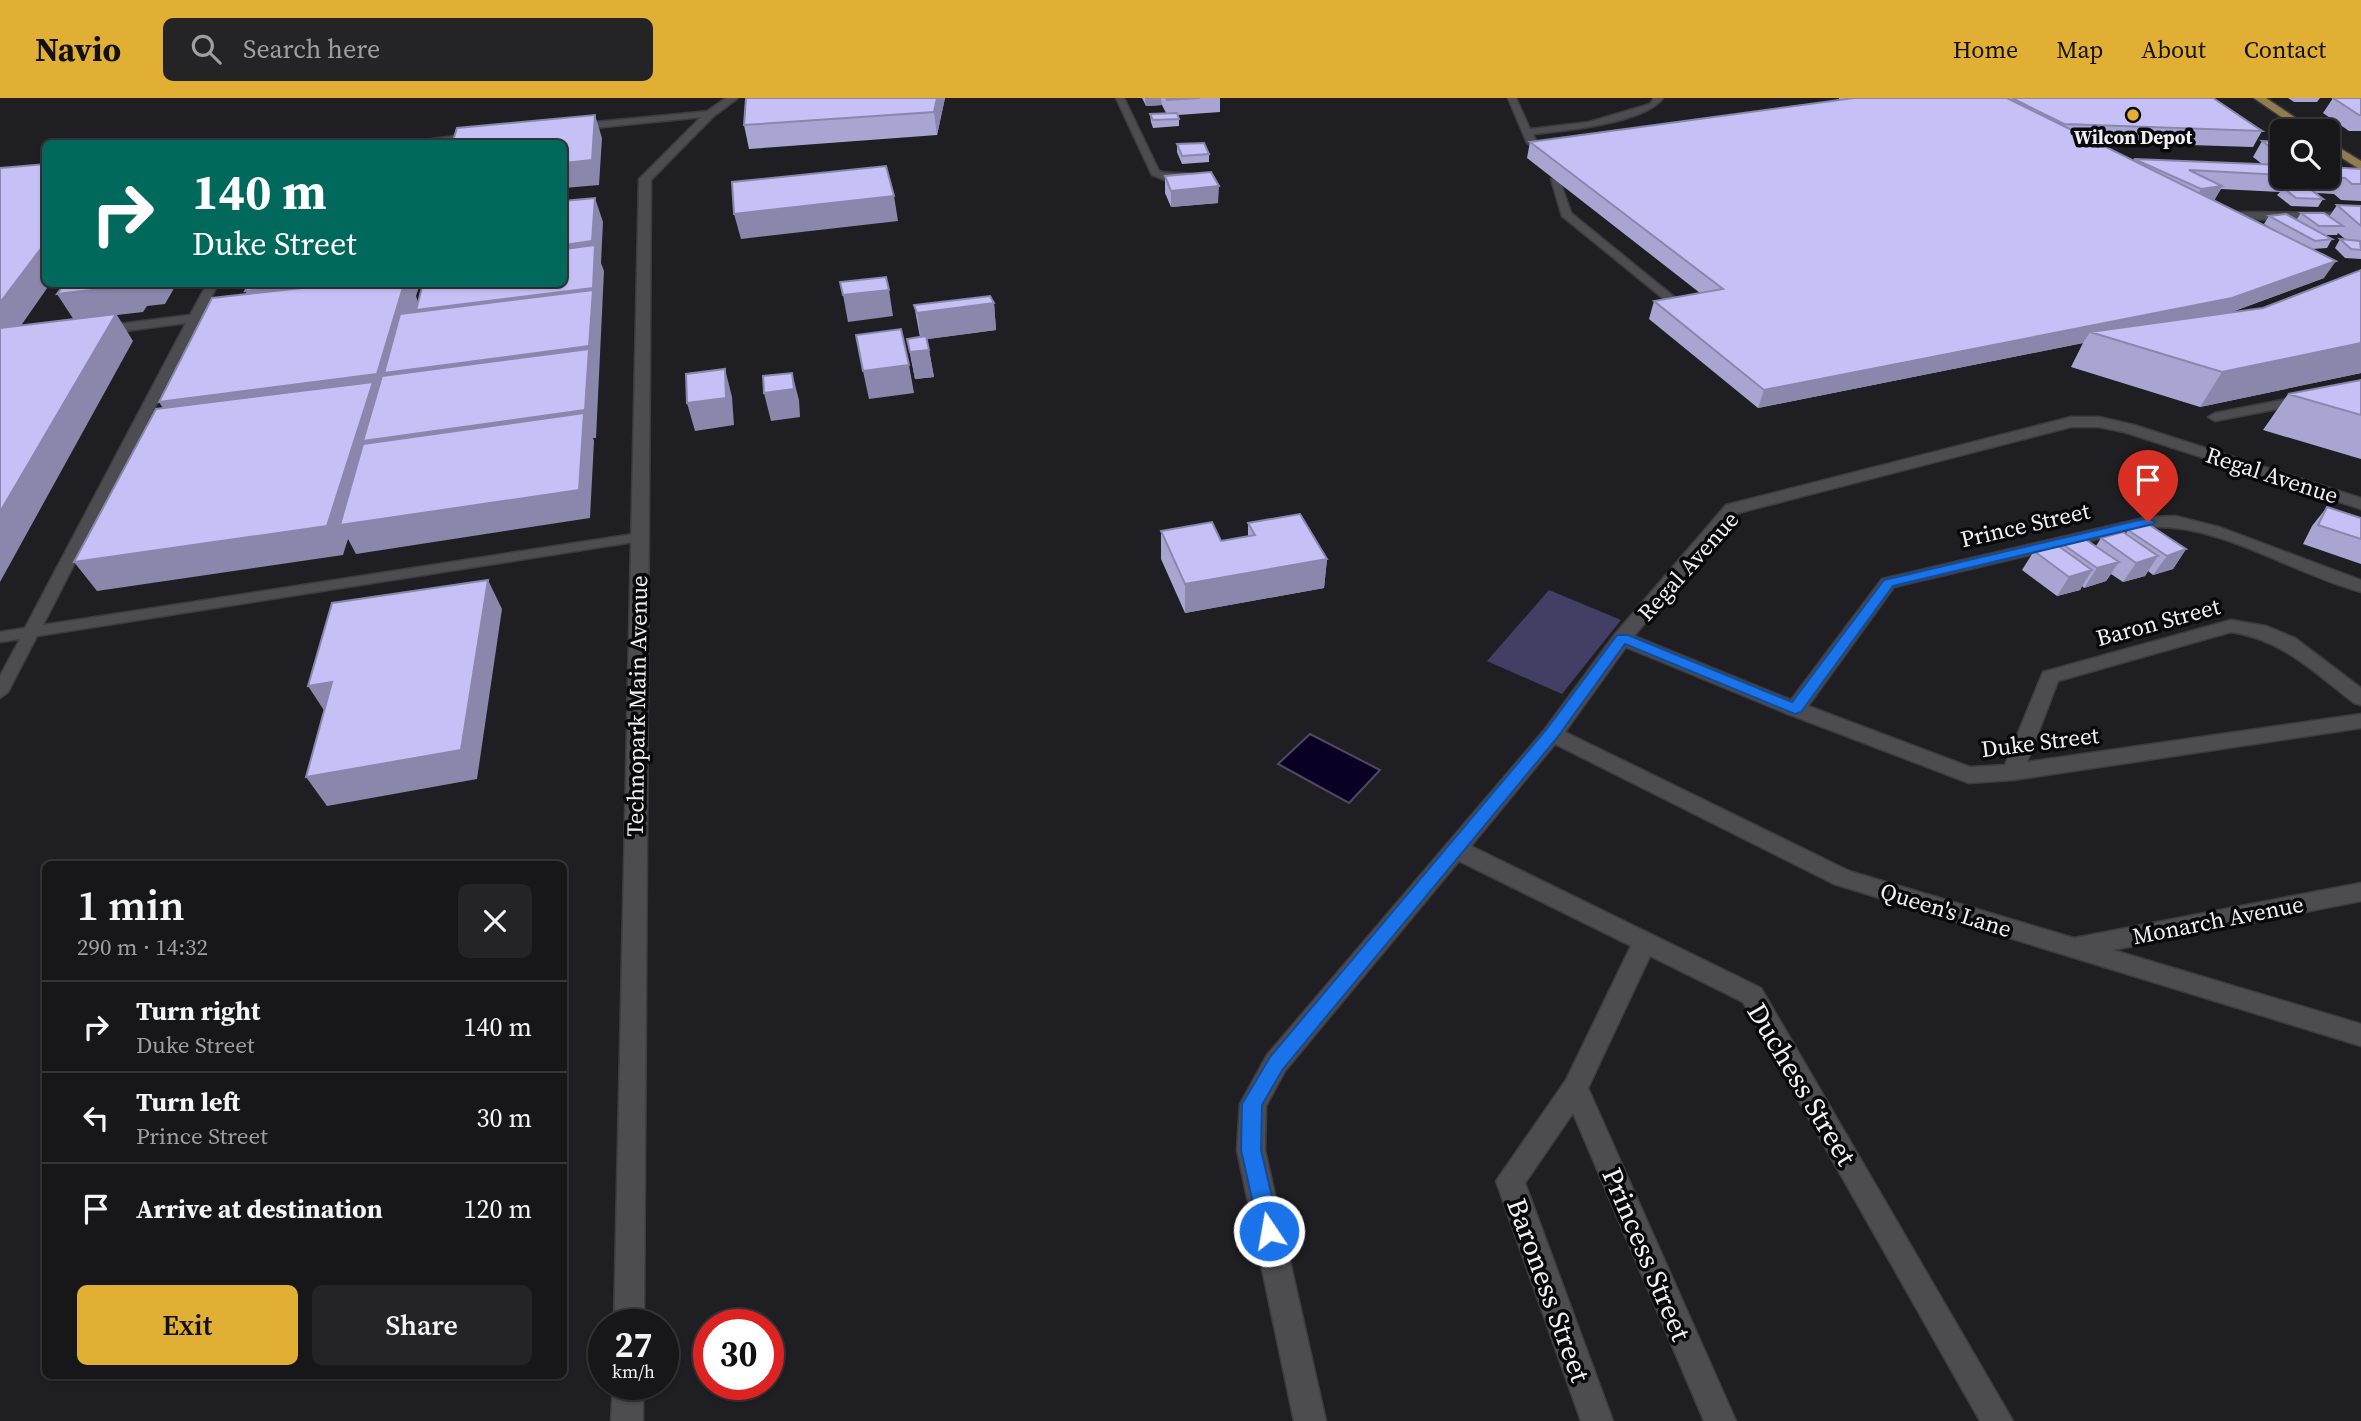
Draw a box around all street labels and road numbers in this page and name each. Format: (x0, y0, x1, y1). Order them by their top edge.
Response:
street label: Regal Avenue (2202, 439, 2342, 511)
street label: Prince Street (1957, 494, 2093, 555)
street label: Regal Avenue (1630, 504, 1746, 628)
street label: Technopark Main Avenue (619, 575, 655, 837)
street label: Baron Street (2093, 590, 2224, 654)
street label: Duke Street (1979, 719, 2101, 765)
street label: Queen's Lane (1877, 875, 2015, 945)
street label: Monarch Avenue (2130, 888, 2306, 952)
street label: Duchess Street (1738, 996, 1866, 1173)
street label: Princess Street (1593, 1162, 1701, 1347)
street label: Baroness Street (1498, 1193, 1600, 1388)

